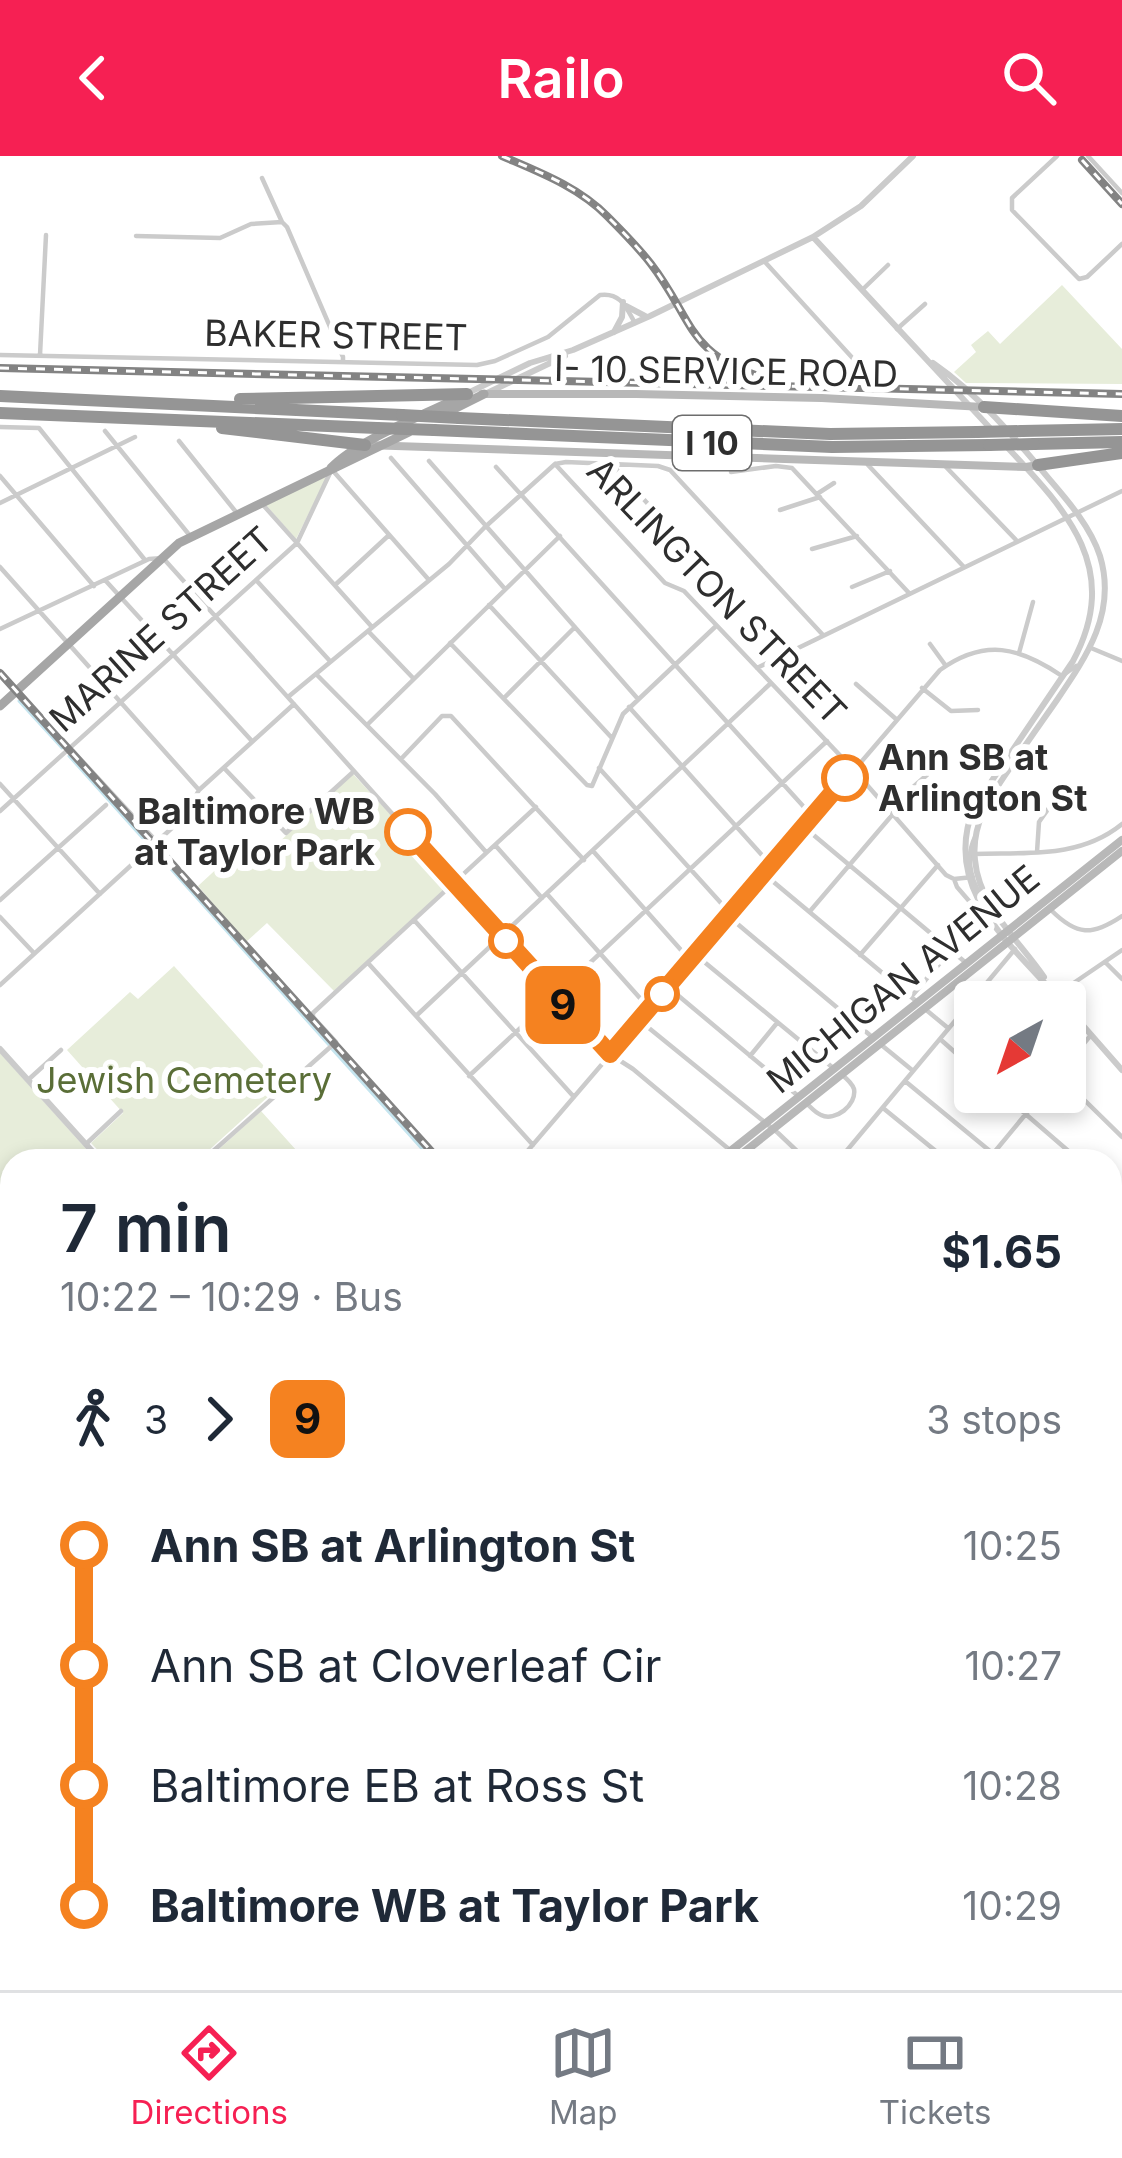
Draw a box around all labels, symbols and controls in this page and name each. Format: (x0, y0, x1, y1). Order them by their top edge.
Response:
icon: back (60, 45, 126, 111)
icon: search (996, 45, 1062, 111)
text: Railo (497, 46, 625, 111)
street label: BAKER STREET (204, 311, 468, 359)
street label: I- 10 SERVICE ROAD (554, 346, 898, 396)
road number: I 10 (673, 416, 751, 470)
street label: ARLINGTON STREET (578, 448, 856, 734)
street label: MARINE STREET (40, 517, 282, 741)
place label: Ann SB at Arlington St (878, 735, 1087, 820)
marker: Ann SB at Arlington St (823, 756, 867, 800)
place label: Baltimore WB at Taylor Park (134, 789, 375, 874)
marker: Baltimore WB at Taylor Park (386, 810, 430, 854)
street label: MICHIGAN AVENUE (758, 856, 1048, 1102)
unlabelled marker (490, 925, 522, 957)
line badge: 9 (524, 966, 602, 1044)
unlabelled marker (646, 978, 678, 1010)
text: 9 (549, 979, 577, 1030)
north arrow (954, 981, 1086, 1113)
map controls (954, 981, 1086, 1113)
park label: Jewish Cemetery (36, 1058, 332, 1102)
text: 7 min (60, 1188, 232, 1268)
text: $1.65 (941, 1224, 1062, 1279)
text: 10:22 – 10:29 · Bus (60, 1273, 403, 1320)
icon: walk (60, 1386, 126, 1452)
icon: forward (186, 1386, 252, 1452)
text: 9 (294, 1393, 321, 1444)
text: 3 (144, 1396, 168, 1443)
text: 3 stops (926, 1396, 1062, 1443)
text: Ann SB at Arlington St (150, 1518, 635, 1573)
text: 10:25 (963, 1522, 1062, 1569)
text: Ann SB at Cloverleaf Cir (150, 1638, 662, 1693)
text: 10:27 (964, 1642, 1062, 1689)
text: Baltimore EB at Ross St (150, 1758, 644, 1813)
text: 10:28 (962, 1762, 1062, 1809)
text: Baltimore WB at Taylor Park (150, 1878, 759, 1933)
text: 10:29 (962, 1882, 1062, 1929)
tab: Directions (131, 2020, 288, 2132)
tab: Map (549, 2020, 618, 2132)
tab: Tickets (879, 2020, 991, 2132)

